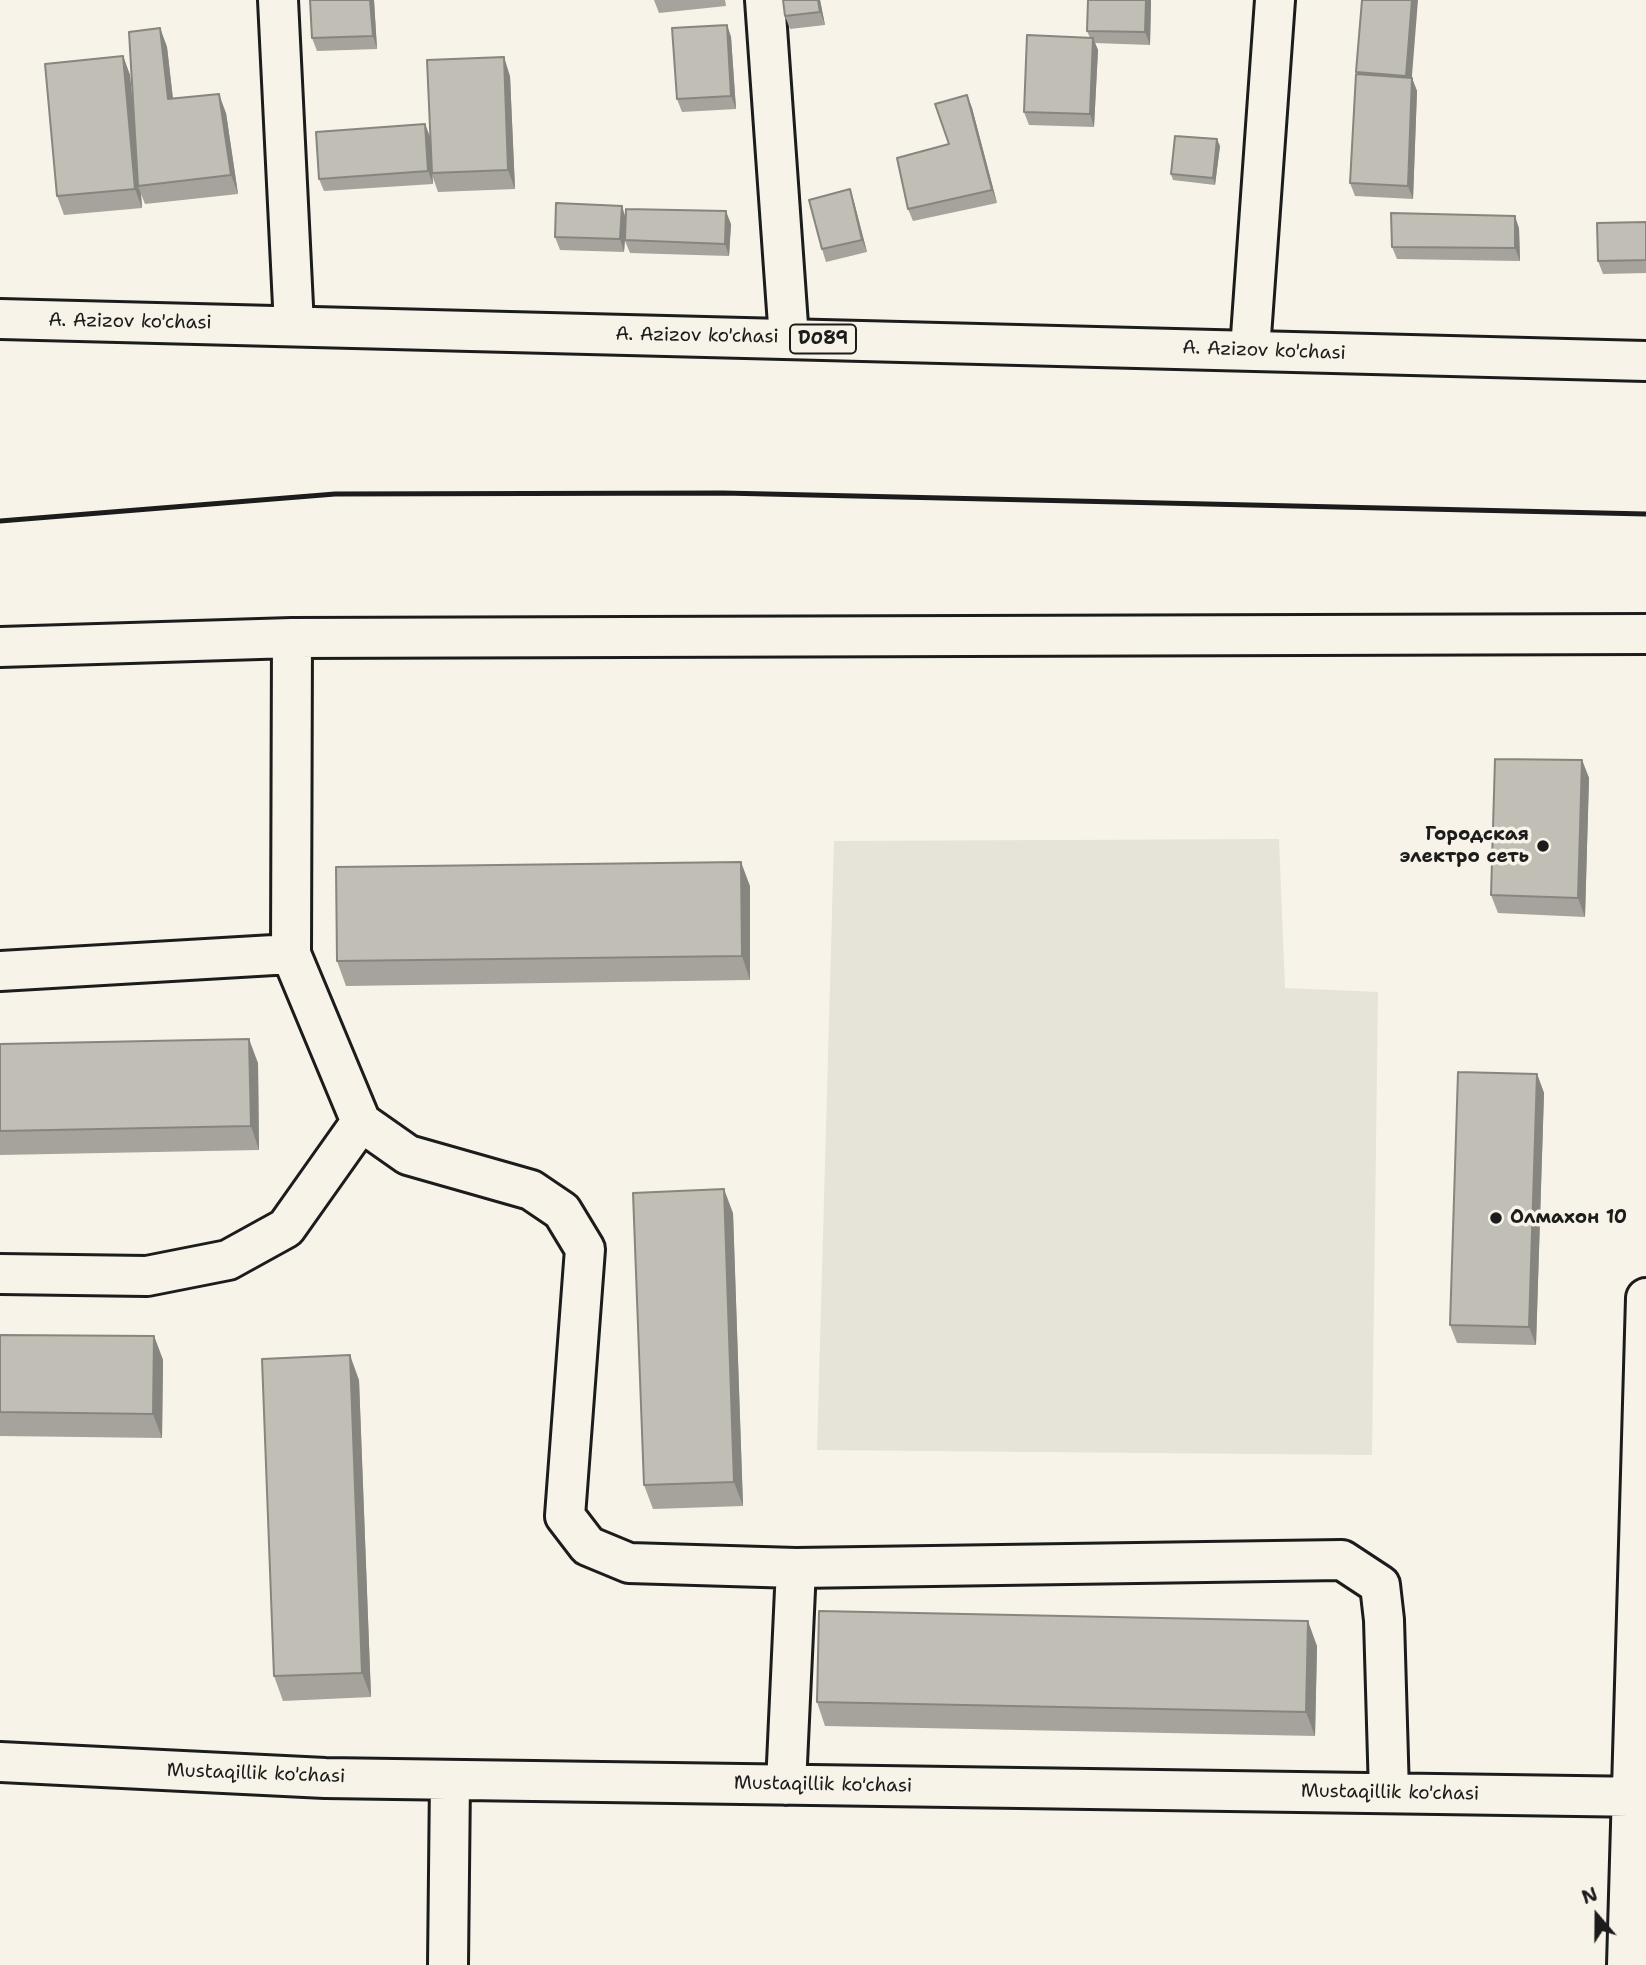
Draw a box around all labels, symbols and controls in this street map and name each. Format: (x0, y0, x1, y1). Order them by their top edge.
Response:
street label: A. Azizov ko'chasi (48, 309, 212, 335)
street label: A. Azizov ko'chasi (615, 323, 779, 349)
road number: D089 (790, 324, 856, 354)
street label: A. Azizov ko'chasi (1182, 337, 1346, 365)
place label: Городская электро сеть (1399, 824, 1529, 868)
marker: Городская электро сеть (1535, 838, 1551, 854)
place label: Олмахон 10 (1510, 1207, 1627, 1229)
marker: Олмахон 10 (1488, 1210, 1504, 1226)
street label: Mustaqillik ko'chasi (166, 1759, 346, 1789)
street label: Mustaqillik ko'chasi (734, 1772, 912, 1798)
street label: Mustaqillik ko'chasi (1301, 1780, 1479, 1806)
north arrow (1562, 1881, 1632, 1951)
text: N (1578, 1881, 1601, 1910)

